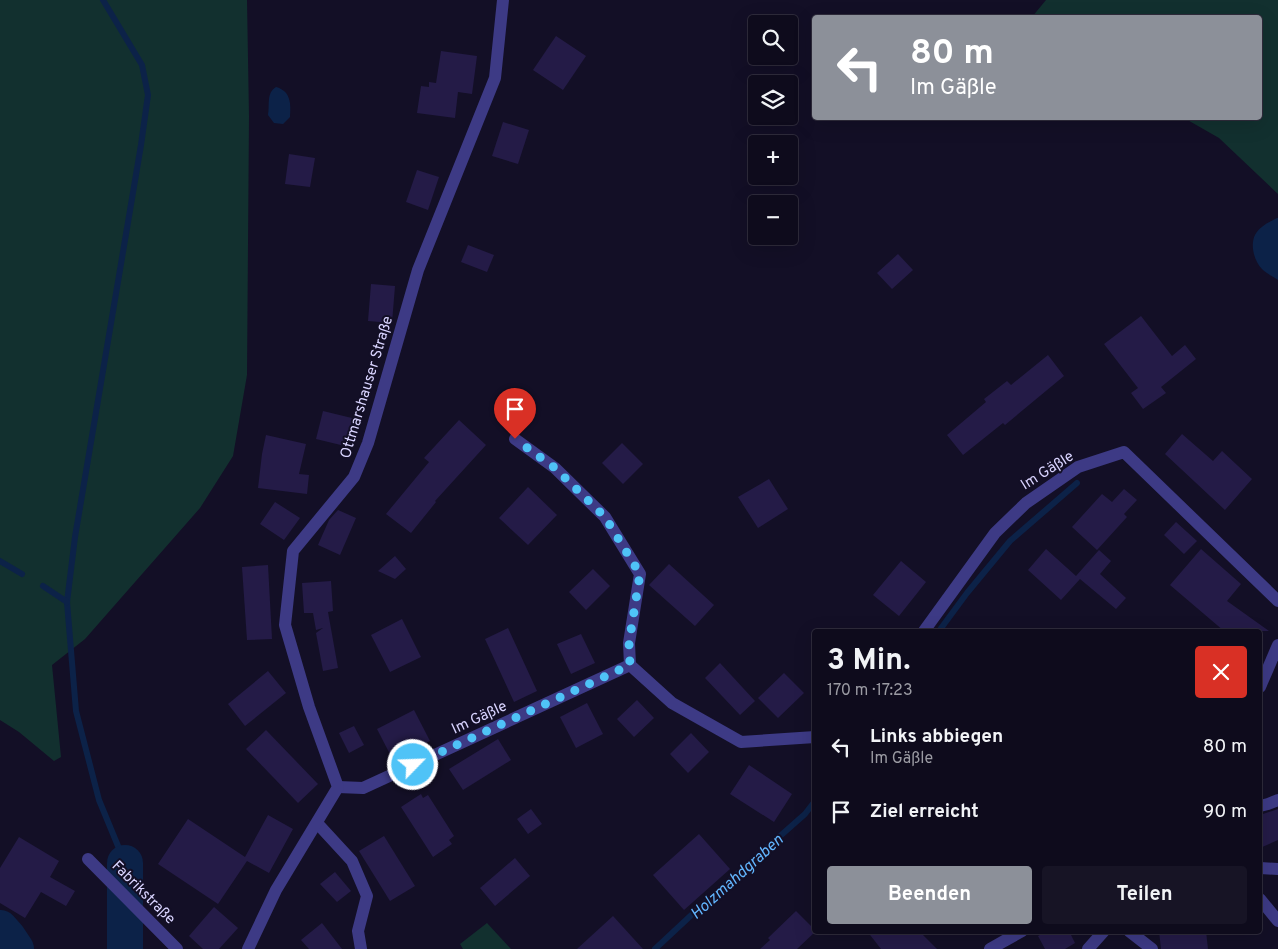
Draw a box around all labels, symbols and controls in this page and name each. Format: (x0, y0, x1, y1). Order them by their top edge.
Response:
map controls (748, 15, 798, 245)
button: search (748, 15, 798, 65)
text: 80 m (910, 32, 994, 76)
icon: left (827, 35, 892, 100)
button: layers (748, 75, 798, 125)
text: Im Gäßle (910, 75, 997, 102)
button: + (748, 135, 798, 185)
button: − (748, 195, 798, 245)
street label: Ottmarshauser Straße (337, 314, 398, 461)
pin (494, 388, 536, 439)
icon: arrive (501, 395, 529, 423)
street label: Im Gäßle (1018, 448, 1078, 495)
text: 3 Min. (827, 643, 911, 680)
button: close (1195, 646, 1247, 698)
text: 170 m · 17:23 (827, 681, 913, 701)
street label: Im Gäßle (449, 697, 510, 739)
text: Links abbiegen (870, 725, 1003, 749)
icon: left (827, 733, 855, 761)
text: 80 m (1203, 735, 1247, 759)
position arrow (386, 738, 438, 790)
text: Im Gäßle (870, 749, 933, 769)
icon: arrive (827, 798, 855, 826)
text: Ziel erreicht (870, 800, 979, 824)
text: 90 m (1203, 800, 1247, 824)
water label: Holzmahdgraben (687, 830, 788, 925)
street label: Fabrikstraße (107, 857, 179, 929)
button: Beenden (827, 866, 1032, 924)
button: Teilen (1042, 866, 1247, 924)

